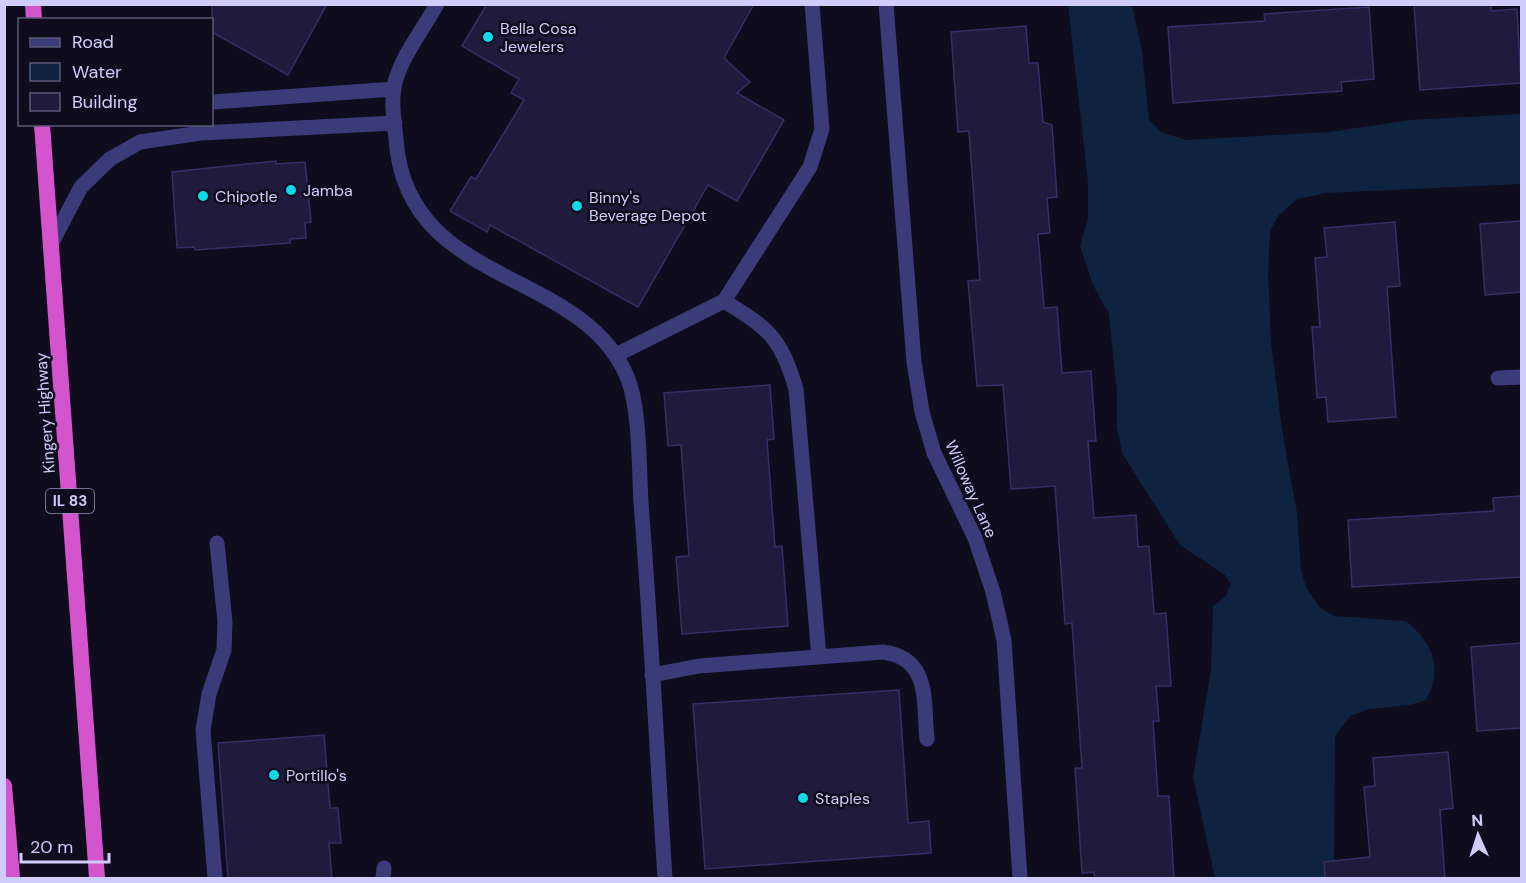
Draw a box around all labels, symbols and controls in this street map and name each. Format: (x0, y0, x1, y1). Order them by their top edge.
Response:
legend (18, 18, 213, 126)
place label: Bella Cosa Jewelers (500, 18, 577, 57)
text: Road (72, 30, 114, 54)
marker: Bella Cosa Jewelers (481, 30, 495, 44)
text: Water (72, 60, 122, 84)
text: Building (72, 90, 137, 114)
place label: Jamba (303, 180, 353, 201)
marker: Jamba (284, 183, 298, 197)
place label: Chipotle (215, 186, 278, 207)
place label: Binny's Beverage Depot (589, 187, 707, 226)
marker: Chipotle (196, 189, 210, 203)
marker: Binny's Beverage Depot (570, 199, 584, 213)
street label: Kingery Highway (30, 352, 60, 474)
street label: Willoway Lane (940, 437, 1002, 541)
road number: IL 83 (46, 489, 94, 513)
place label: Portillo's (286, 765, 347, 786)
marker: Portillo's (267, 768, 281, 782)
place label: Staples (815, 788, 870, 809)
marker: Staples (796, 791, 810, 805)
north arrow (1448, 805, 1508, 865)
text: N (1471, 810, 1484, 831)
scale bar (21, 826, 110, 864)
text: 20 m (30, 835, 73, 859)

